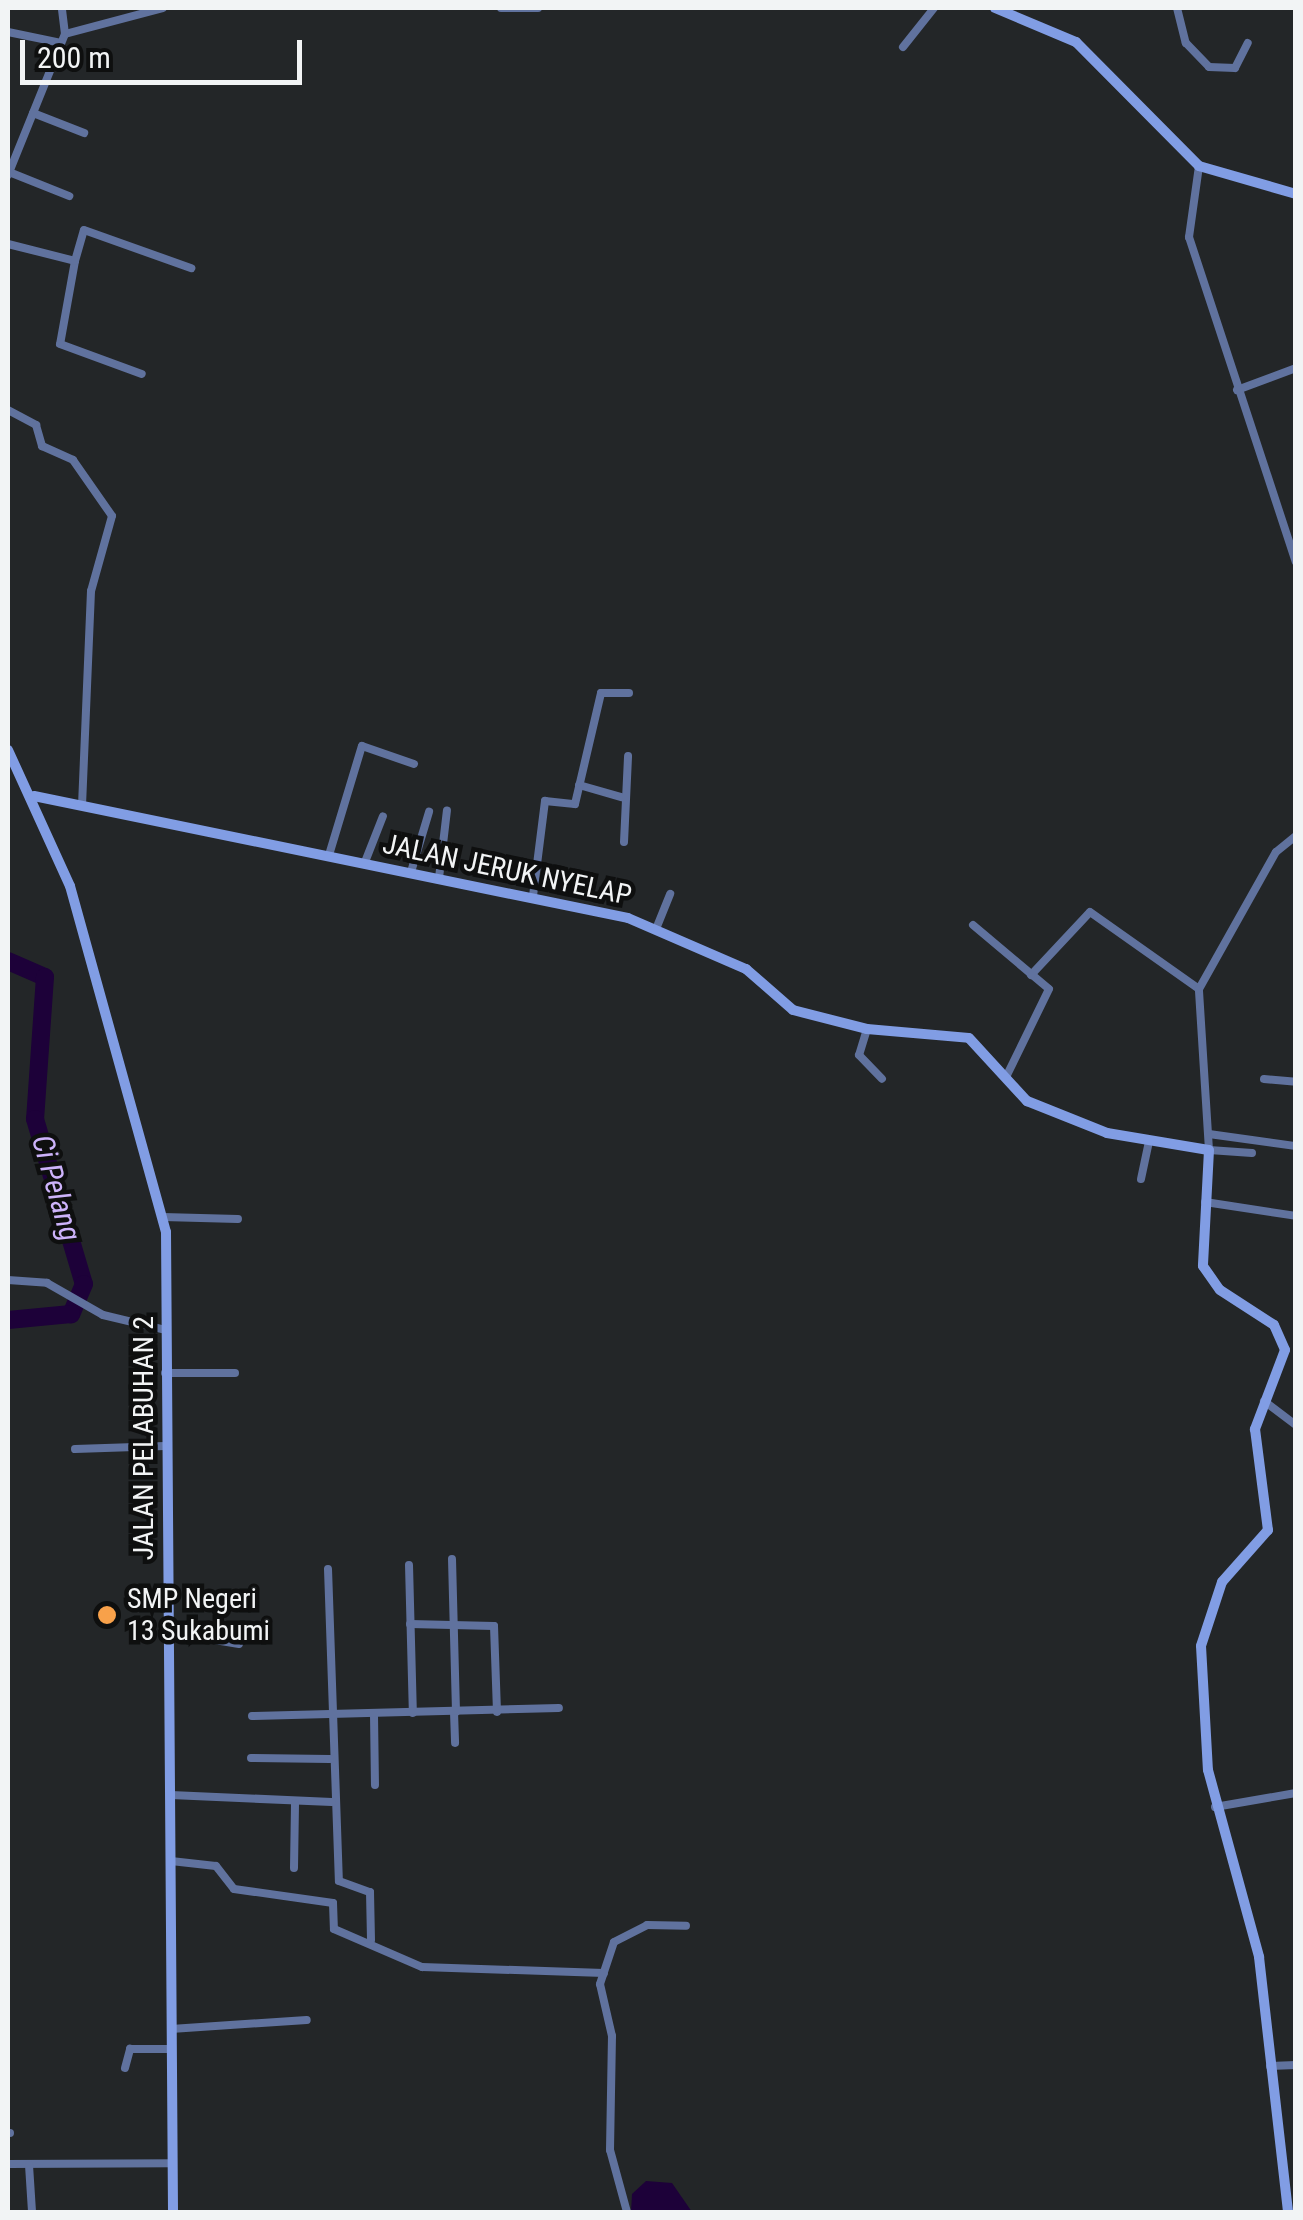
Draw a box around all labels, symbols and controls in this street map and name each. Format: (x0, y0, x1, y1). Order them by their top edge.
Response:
scale bar (25, 20, 308, 82)
text: 200 m (37, 40, 111, 75)
street label: JALAN JERUK NYELAP (380, 827, 634, 913)
water label: Ci Pelang (24, 1131, 88, 1245)
street label: JALAN PELABUHAN 2 (127, 1316, 161, 1560)
place label: SMP Negeri 13 Sukabumi (127, 1582, 270, 1648)
marker: SMP Negeri 13 Sukabumi (96, 1604, 118, 1626)

